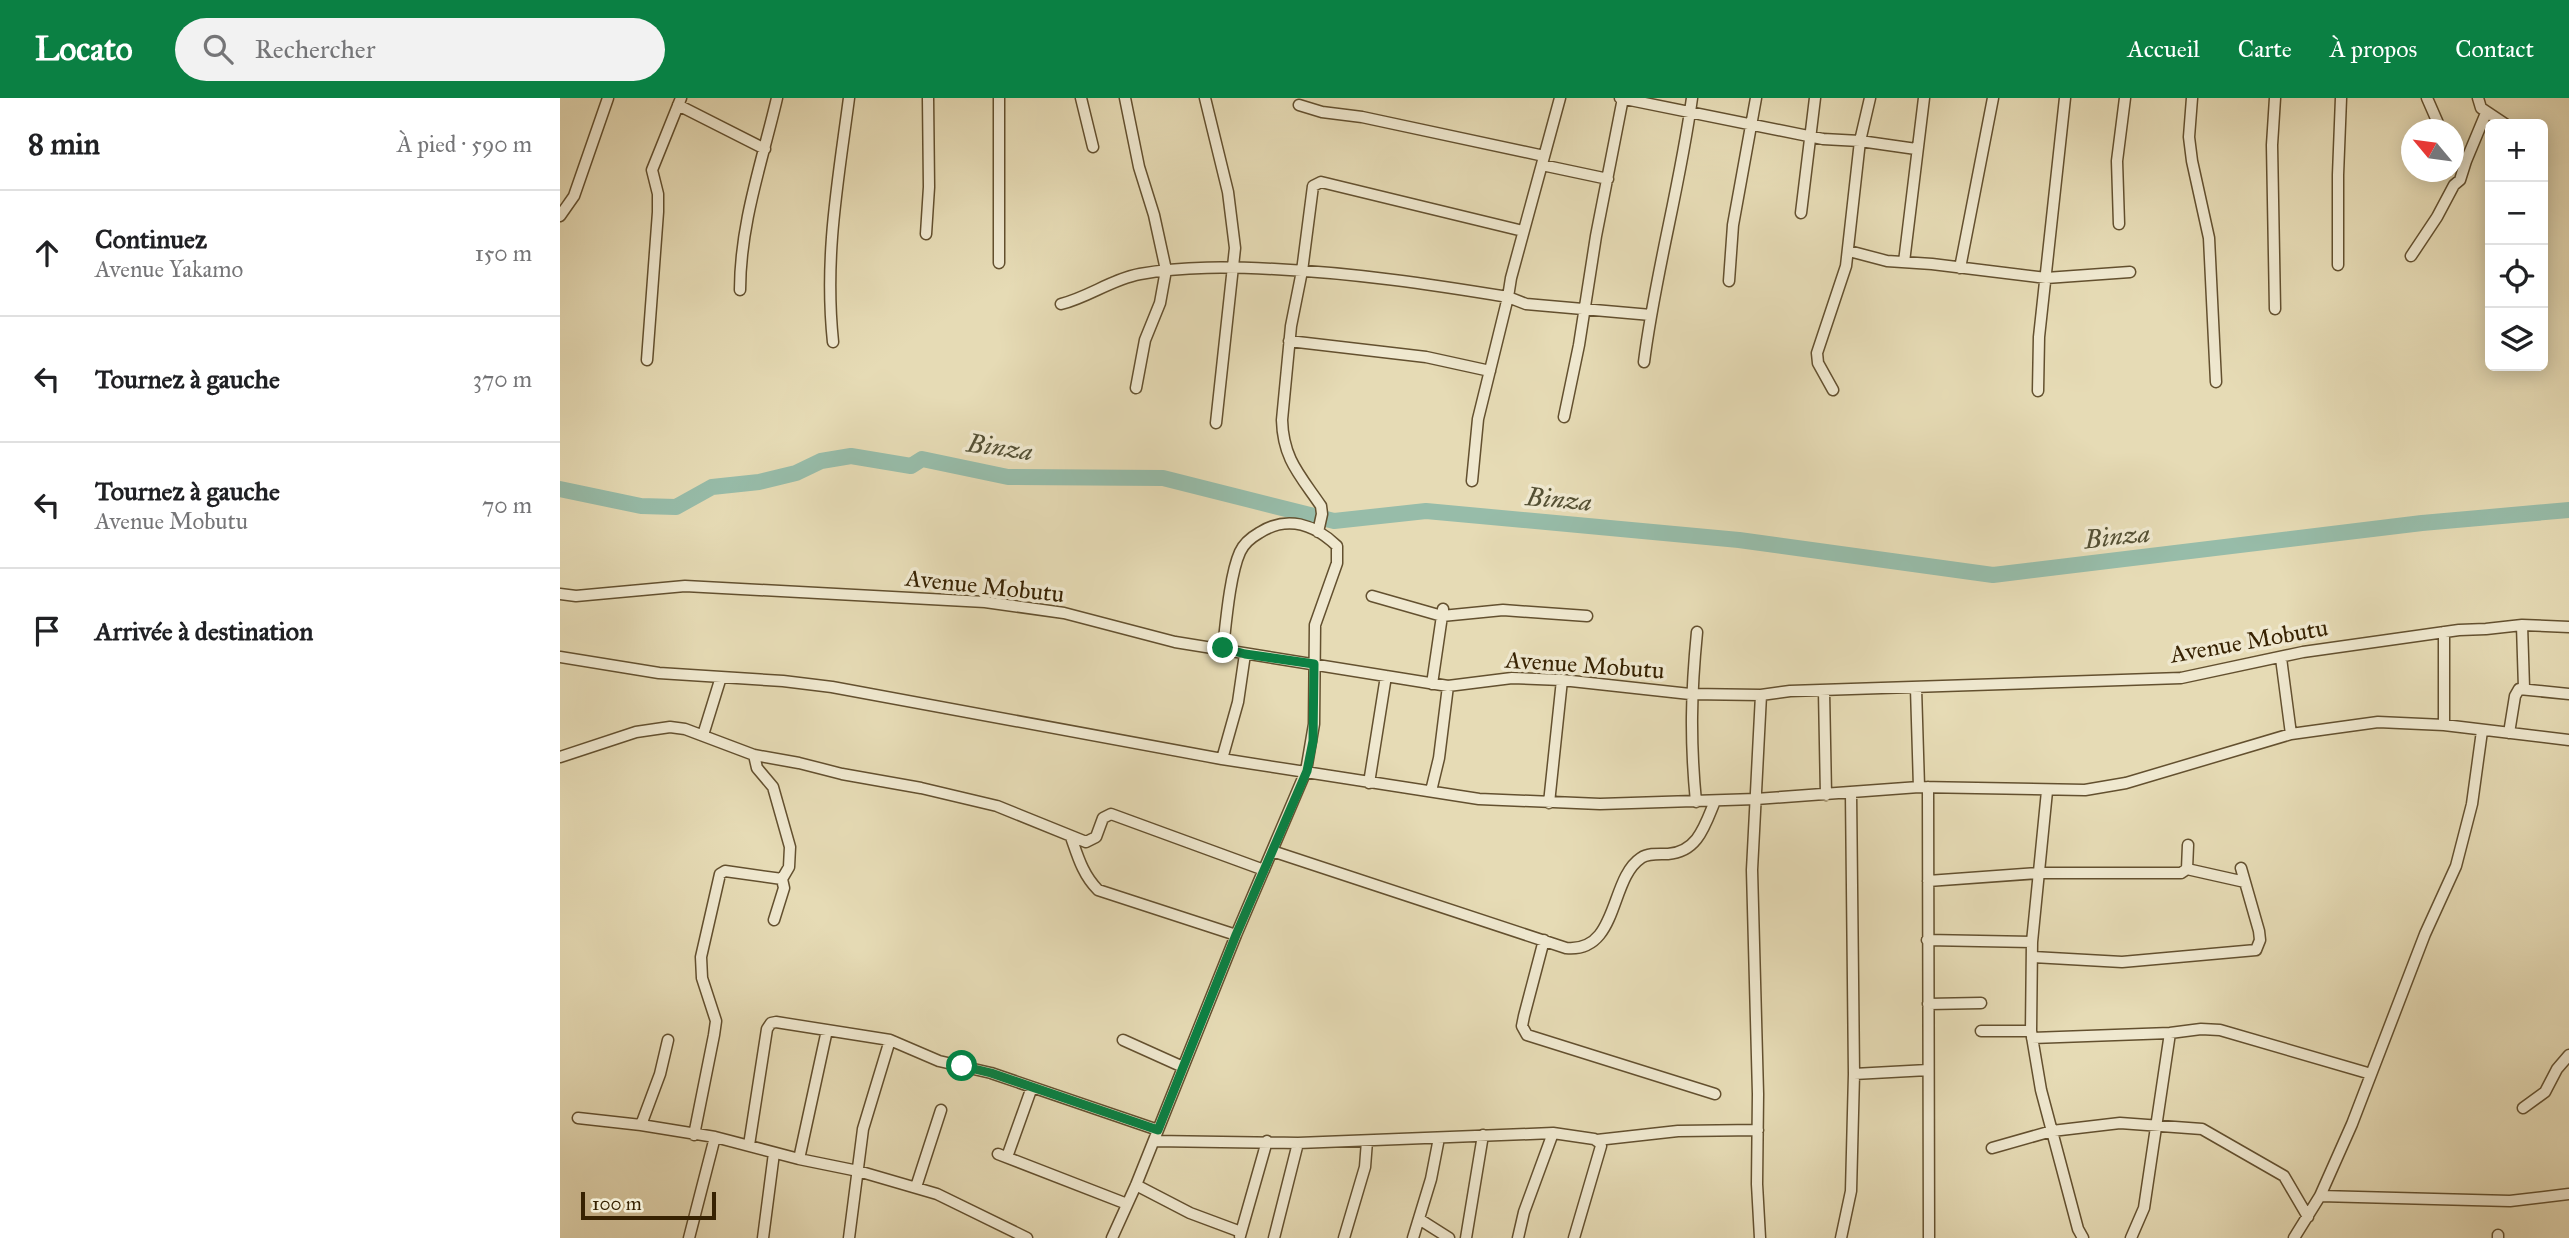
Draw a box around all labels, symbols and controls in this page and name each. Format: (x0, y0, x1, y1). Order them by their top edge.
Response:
search box (175, 18, 665, 81)
text: Locato (35, 29, 133, 69)
icon: search (199, 30, 237, 68)
text: Rechercher (255, 33, 375, 65)
text: Accueil (2128, 34, 2200, 64)
text: Carte (2238, 34, 2292, 64)
text: À propos (2330, 34, 2417, 64)
text: Contact (2455, 34, 2534, 64)
north arrow (2401, 119, 2464, 182)
map controls (2485, 119, 2548, 371)
button: + (2485, 119, 2548, 182)
text: 8 min (28, 126, 100, 162)
text: À pied · 590 m (397, 130, 532, 158)
button: − (2485, 182, 2548, 245)
text: Continuez (95, 223, 207, 255)
icon: ahead (28, 234, 66, 272)
text: 150 m (475, 239, 532, 267)
button: locate (2485, 245, 2548, 308)
text: Avenue Yakamo (95, 255, 243, 283)
button: layers (2485, 308, 2548, 371)
icon: left (28, 360, 66, 398)
text: Tournez à gauche (95, 363, 280, 395)
text: 370 m (473, 365, 532, 393)
water label: Binza (964, 426, 1035, 467)
text: Tournez à gauche (95, 475, 280, 507)
water label: Binza (1524, 480, 1593, 518)
icon: left (28, 486, 66, 524)
text: 70 m (482, 491, 532, 519)
text: Avenue Mobutu (95, 507, 248, 535)
water label: Binza (2082, 517, 2151, 555)
street label: Avenue Mobutu (903, 563, 1066, 609)
icon: arrive (28, 612, 66, 650)
street label: Avenue Mobutu (2167, 612, 2330, 670)
text: Arrivée à destination (95, 615, 313, 647)
route end (1207, 632, 1238, 663)
street label: Avenue Mobutu (1503, 644, 1666, 686)
route start (946, 1050, 977, 1081)
scale bar (581, 1189, 716, 1221)
text: 100 m (592, 1192, 642, 1215)

